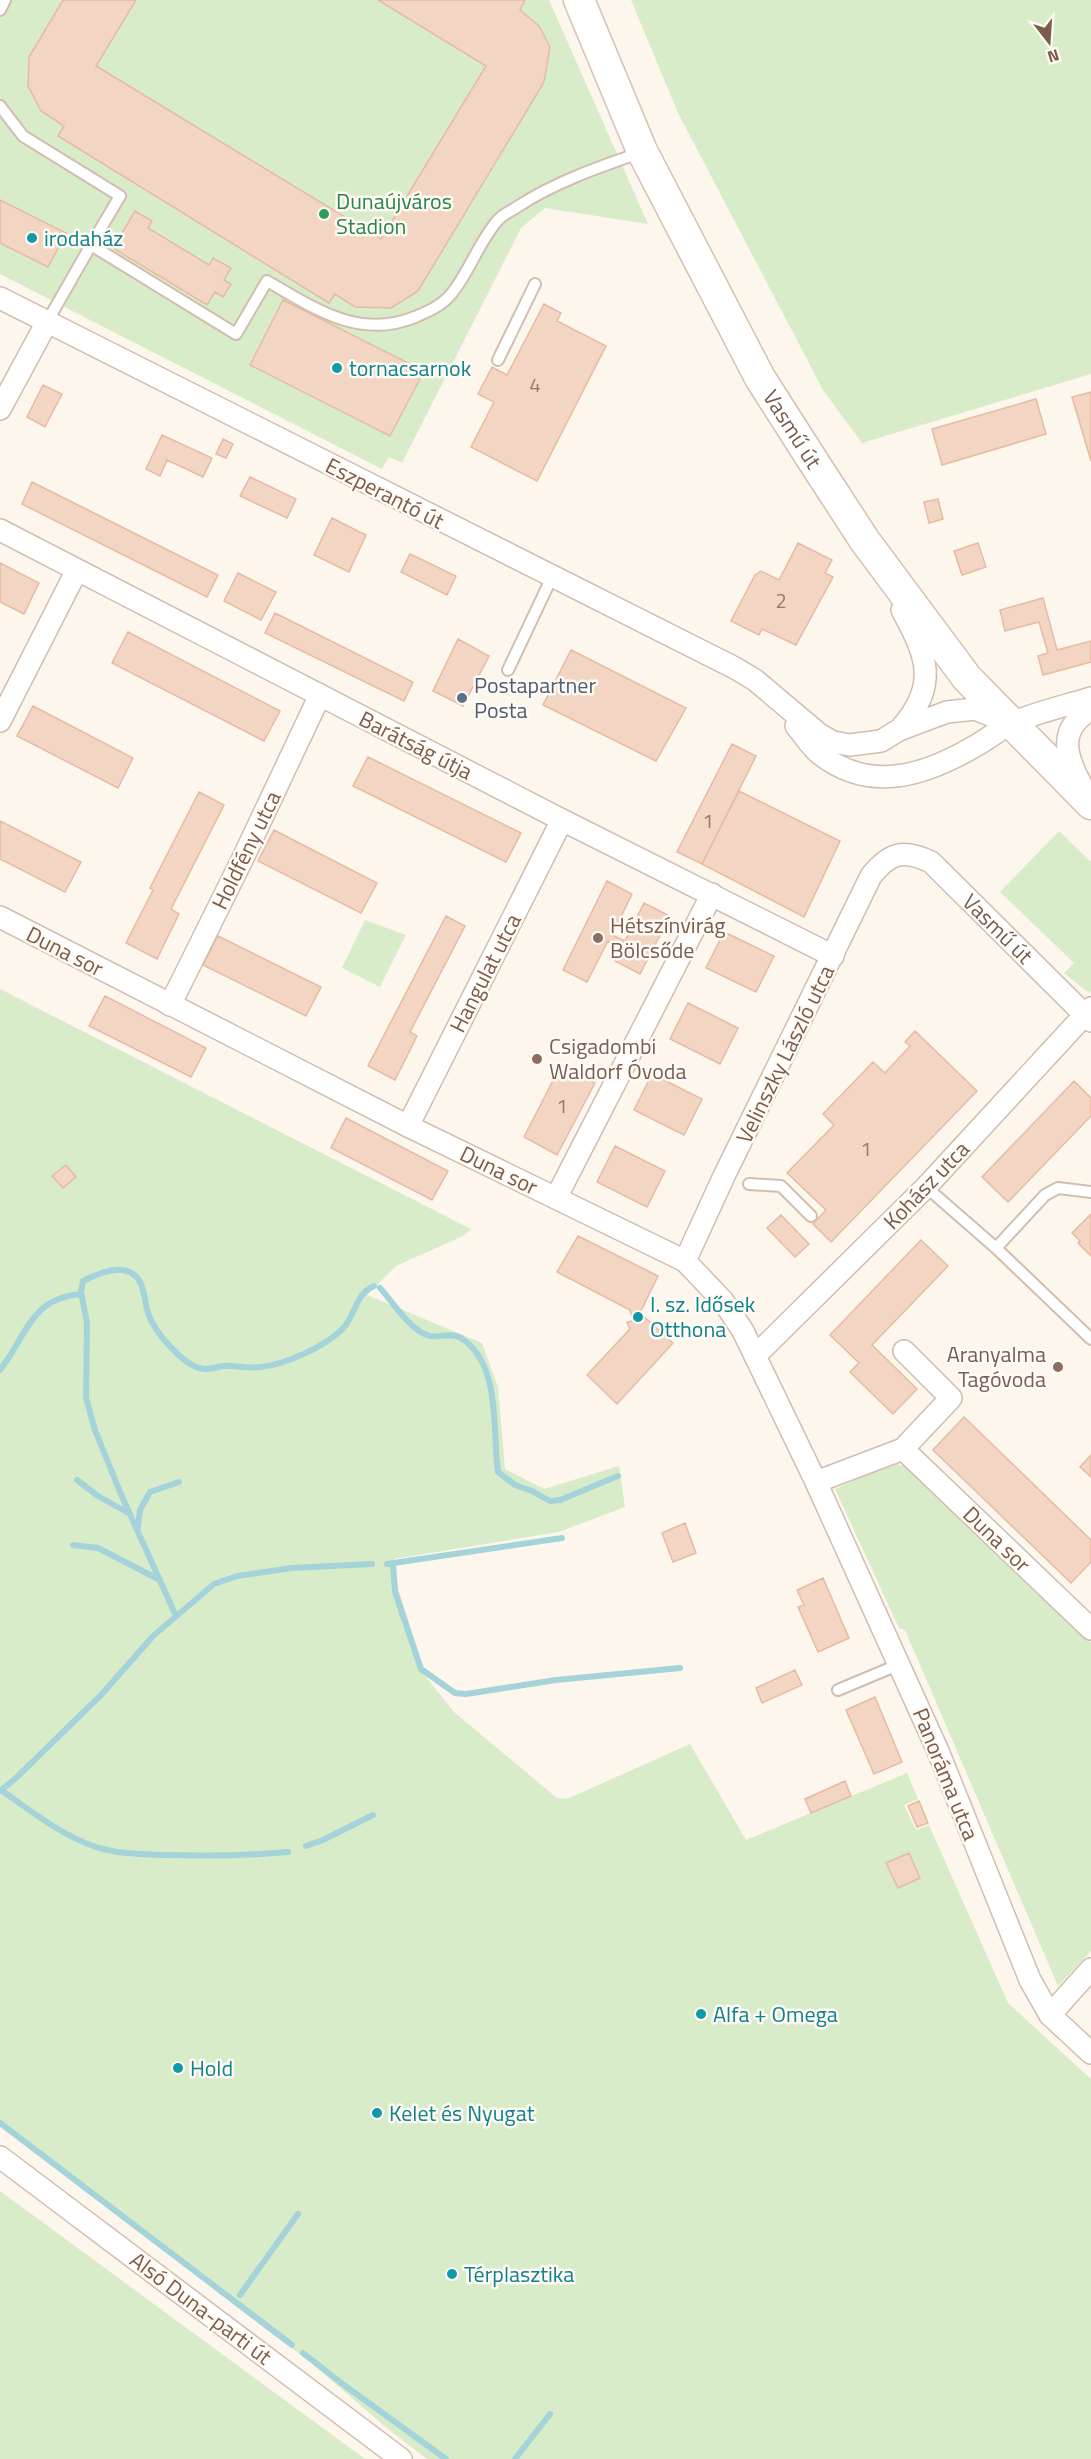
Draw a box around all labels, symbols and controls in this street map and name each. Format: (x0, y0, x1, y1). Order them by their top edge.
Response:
north arrow (1019, 12, 1079, 72)
text: N (1045, 43, 1062, 69)
place label: Dunaújváros Stadion (336, 184, 452, 243)
marker: Dunaújváros Stadion (317, 207, 331, 221)
place label: irodaház (44, 221, 123, 255)
marker: irodaház (25, 231, 39, 245)
place label: tornacsarnok (349, 351, 472, 385)
marker: tornacsarnok (330, 361, 344, 375)
house number: 4 (529, 369, 541, 400)
street label: Vasmű út (755, 383, 831, 476)
street label: Eszperantó út (320, 449, 450, 538)
house number: 2 (775, 585, 787, 616)
place label: Postapartner Posta (474, 668, 596, 727)
marker: Postapartner Posta (455, 691, 469, 705)
street label: Barátság útja (353, 702, 479, 788)
street label: Holdfény utca (203, 785, 289, 915)
house number: 1 (702, 805, 714, 836)
street label: Vasmű út (955, 885, 1041, 972)
street label: Hangulat utca (440, 908, 530, 1038)
place label: Hétszínvirág Bölcsőde (610, 908, 726, 967)
street label: Duna sor (20, 917, 110, 985)
marker: Hétszínvirág Bölcsőde (591, 931, 605, 945)
street label: Velinszky László utca (727, 959, 843, 1149)
place label: Csigadombi Waldorf Óvoda (549, 1029, 686, 1088)
marker: Csigadombi Waldorf Óvoda (530, 1052, 544, 1066)
house number: 1 (556, 1090, 568, 1121)
house number: 1 (860, 1133, 872, 1164)
street label: Kohász utca (875, 1133, 977, 1237)
street label: Duna sor (454, 1137, 544, 1204)
place label: I. sz. Idősek Otthona (650, 1287, 756, 1346)
marker: I. sz. Idősek Otthona (631, 1310, 645, 1324)
place label: Aranyalma Tagóvoda (947, 1337, 1046, 1396)
marker: Aranyalma Tagóvoda (1051, 1360, 1065, 1374)
street label: Duna sor (955, 1498, 1039, 1580)
street label: Panoráma utca (904, 1703, 988, 1845)
place label: Alfa + Omega (713, 1997, 838, 2031)
marker: Alfa + Omega (694, 2007, 708, 2021)
place label: Hold (190, 2051, 233, 2085)
marker: Hold (171, 2061, 185, 2075)
place label: Kelet és Nyugat (389, 2096, 535, 2130)
marker: Kelet és Nyugat (370, 2106, 384, 2120)
street label: Alsó Duna-parti út (123, 2243, 279, 2373)
place label: Térplasztika (464, 2257, 574, 2291)
marker: Térplasztika (445, 2267, 459, 2281)

